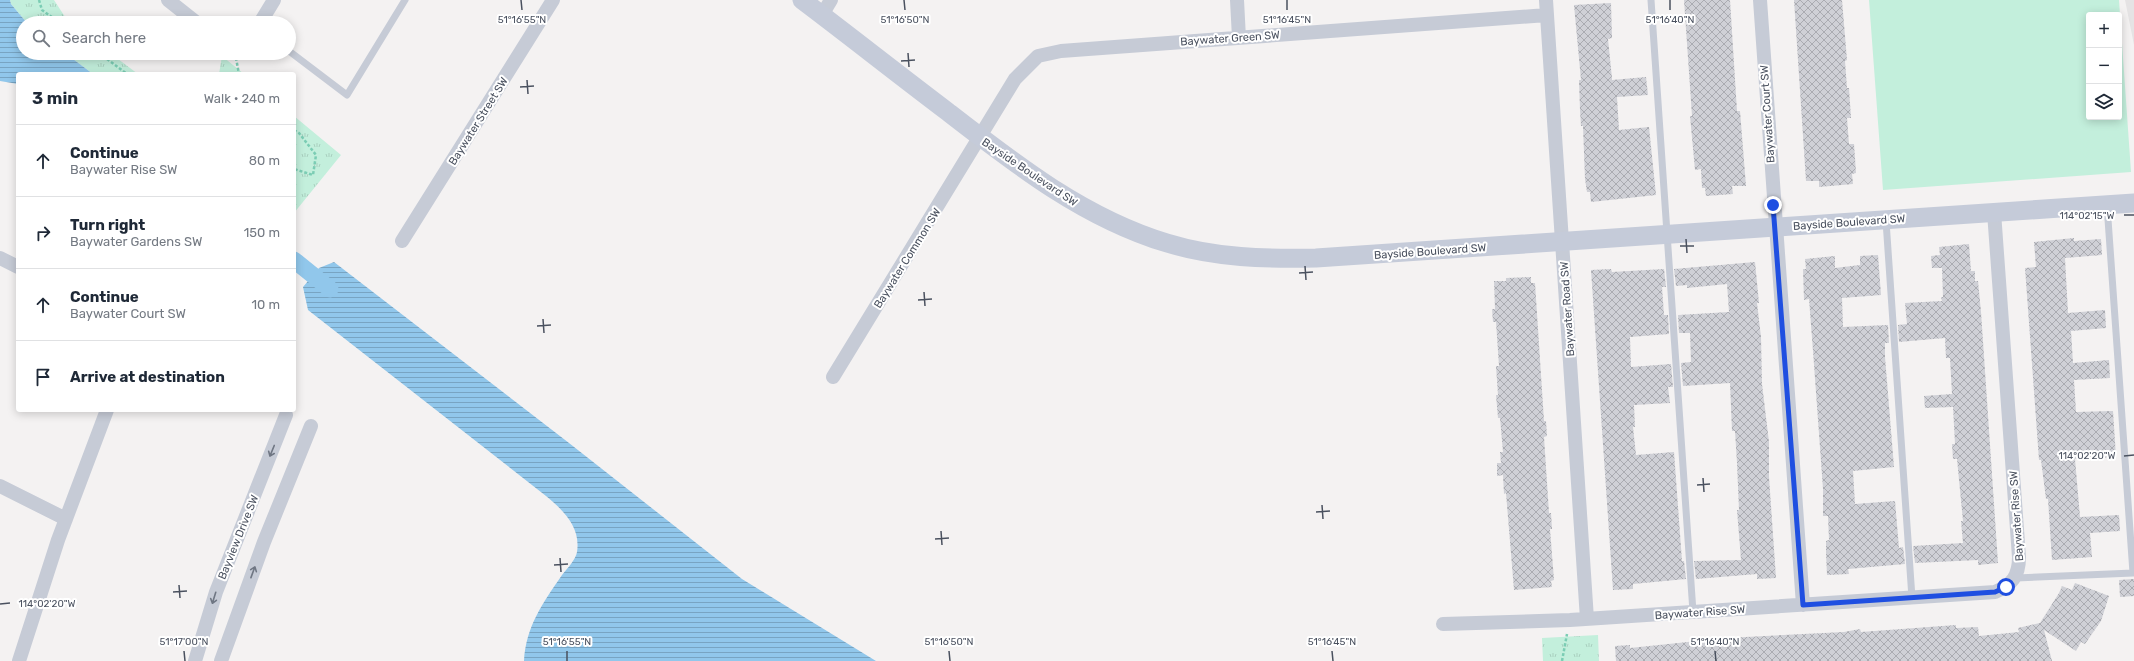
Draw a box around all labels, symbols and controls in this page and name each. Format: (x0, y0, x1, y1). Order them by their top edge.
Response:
map controls (2086, 12, 2122, 120)
button: + (2086, 12, 2122, 48)
text: 51°16'55"N (498, 14, 546, 26)
text: 51°16'50"N (880, 14, 930, 26)
text: 51°16'45"N (1263, 14, 1311, 26)
text: 51°16'40"N (1646, 14, 1694, 26)
search box (16, 16, 296, 60)
icon: search (30, 27, 52, 49)
text: Search here (62, 29, 146, 47)
street label: Baywater Green SW (1180, 29, 1281, 48)
button: − (2086, 48, 2122, 84)
street label: Baywater Court SW (1758, 64, 1777, 163)
street label: Baywater Street SW (446, 75, 511, 168)
button: layers (2086, 84, 2122, 120)
text: 3 min (32, 88, 78, 108)
text: Walk · 240 m (204, 91, 280, 106)
street label: Bayside Boulevard SW (979, 136, 1080, 209)
text: Continue (70, 144, 139, 162)
icon: ahead (32, 150, 54, 172)
text: 80 m (249, 153, 280, 168)
text: Baywater Rise SW (70, 162, 178, 177)
route end (1764, 196, 1782, 214)
street label: Baywater Common SW (871, 206, 944, 311)
text: 114°02'15"W (2059, 210, 2115, 222)
street label: Bayside Boulevard SW (1792, 212, 1906, 233)
text: Turn right (70, 216, 145, 234)
icon: right (32, 222, 54, 244)
text: 150 m (244, 225, 280, 240)
text: Baywater Gardens SW (70, 234, 202, 249)
street label: Bayside Boulevard SW (1373, 241, 1487, 262)
street label: Baywater Road SW (1558, 261, 1577, 357)
text: Continue (70, 288, 139, 306)
icon: ahead (32, 294, 54, 316)
text: 10 m (251, 297, 280, 312)
text: Baywater Court SW (70, 306, 186, 321)
icon: arrive (32, 366, 54, 388)
text: Arrive at destination (70, 368, 225, 386)
one-way arrow (267, 445, 275, 457)
text: 114°02'20"W (2058, 450, 2116, 462)
street label: Baywater Rise SW (2007, 470, 2026, 562)
street label: Bayview Drive SW (216, 493, 261, 581)
one-way arrow (250, 565, 257, 578)
route start (1997, 578, 2015, 596)
one-way arrow (210, 592, 217, 605)
text: 114°02'20"W (18, 598, 76, 610)
street label: Baywater Rise SW (1654, 603, 1746, 622)
text: 51°17'00"N (160, 636, 209, 648)
text: 51°16'55"N (543, 636, 591, 648)
text: 51°16'50"N (924, 636, 974, 648)
text: 51°16'45"N (1308, 636, 1356, 648)
text: 51°16'40"N (1691, 636, 1739, 648)

